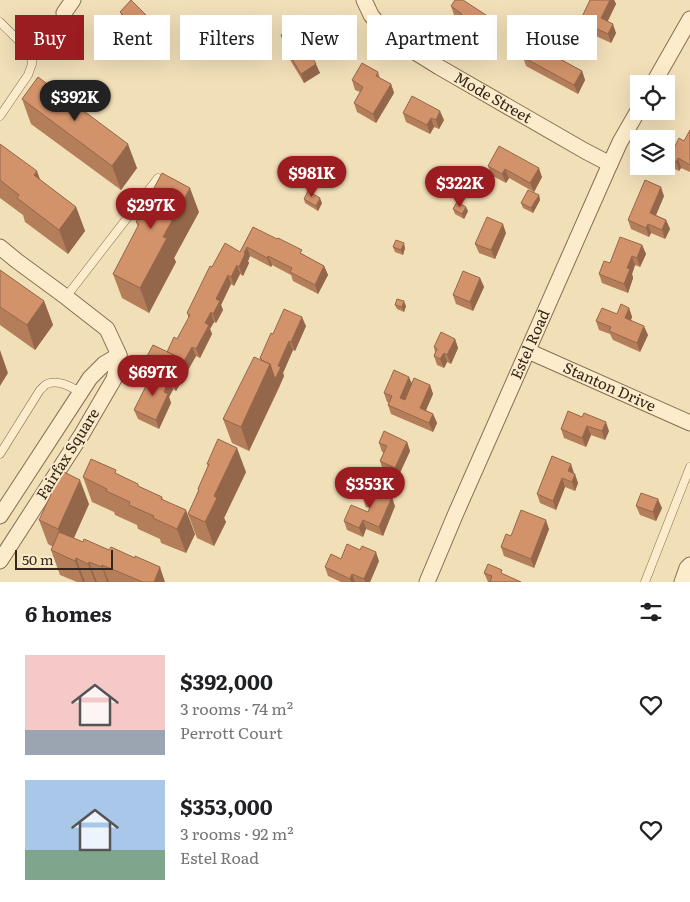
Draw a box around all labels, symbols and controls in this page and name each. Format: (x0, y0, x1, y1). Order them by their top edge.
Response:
chip: Buy (15, 15, 84, 60)
chip: Rent (94, 15, 170, 60)
chip: Filters (180, 15, 272, 60)
chip: New (282, 15, 357, 60)
chip: Apartment (367, 15, 497, 60)
chip: House (507, 15, 597, 60)
street label: Mode Street (450, 65, 537, 128)
map controls (630, 75, 675, 175)
button: locate (630, 75, 675, 120)
pin: $392K (40, 80, 110, 122)
text: $392K (51, 84, 99, 108)
button: layers (630, 130, 675, 175)
pin: $981K (277, 156, 347, 198)
text: $981K (288, 160, 336, 184)
pin: $322K (425, 166, 495, 208)
text: $322K (436, 170, 484, 194)
pin: $297K (116, 188, 186, 230)
text: $297K (127, 192, 175, 216)
street label: Estel Road (503, 305, 554, 383)
pin: $697K (118, 354, 188, 397)
street label: Stanton Drive (560, 355, 660, 417)
text: $697K (128, 359, 178, 383)
street label: Fairfax Square (29, 403, 104, 503)
pin: $353K (335, 466, 405, 509)
text: $353K (346, 471, 394, 495)
scale bar (15, 547, 112, 570)
text: 50 m (22, 549, 54, 569)
text: 6 homes (25, 597, 112, 628)
icon: filters (637, 598, 665, 626)
text: $392,000 (180, 665, 273, 696)
icon: home (65, 675, 125, 735)
icon: heart (637, 691, 665, 719)
text: 3 rooms · 74 m² (180, 696, 293, 720)
text: Perrott Court (180, 720, 283, 744)
text: $353,000 (180, 790, 273, 821)
icon: home (65, 800, 125, 860)
icon: heart (637, 816, 665, 844)
text: 3 rooms · 92 m² (180, 821, 294, 845)
text: Estel Road (180, 845, 259, 869)

